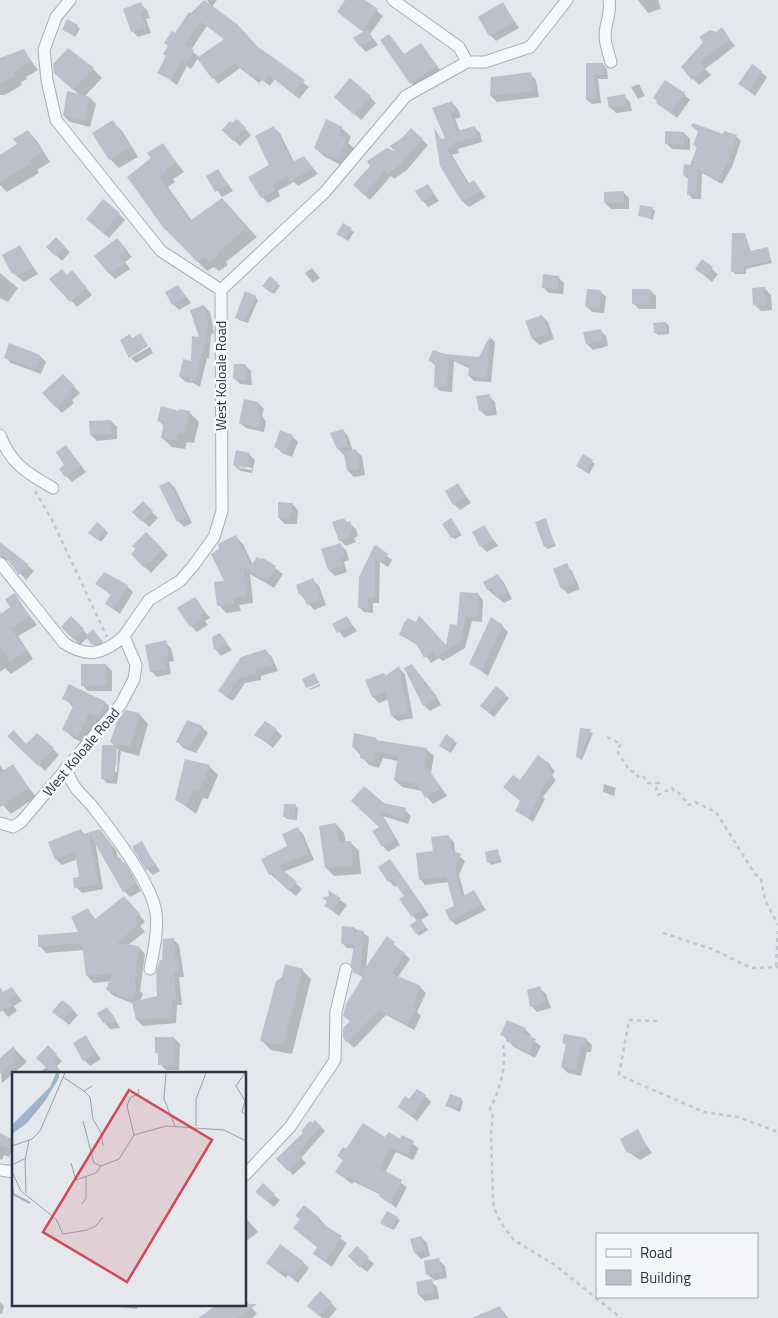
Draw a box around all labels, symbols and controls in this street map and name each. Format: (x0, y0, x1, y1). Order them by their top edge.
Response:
street label: West Koloale Road (210, 321, 231, 431)
street label: West Koloale Road (37, 703, 124, 801)
inset map (12, 1072, 246, 1306)
legend (596, 1233, 758, 1298)
text: Road (640, 1241, 672, 1264)
text: Building (640, 1266, 691, 1289)

